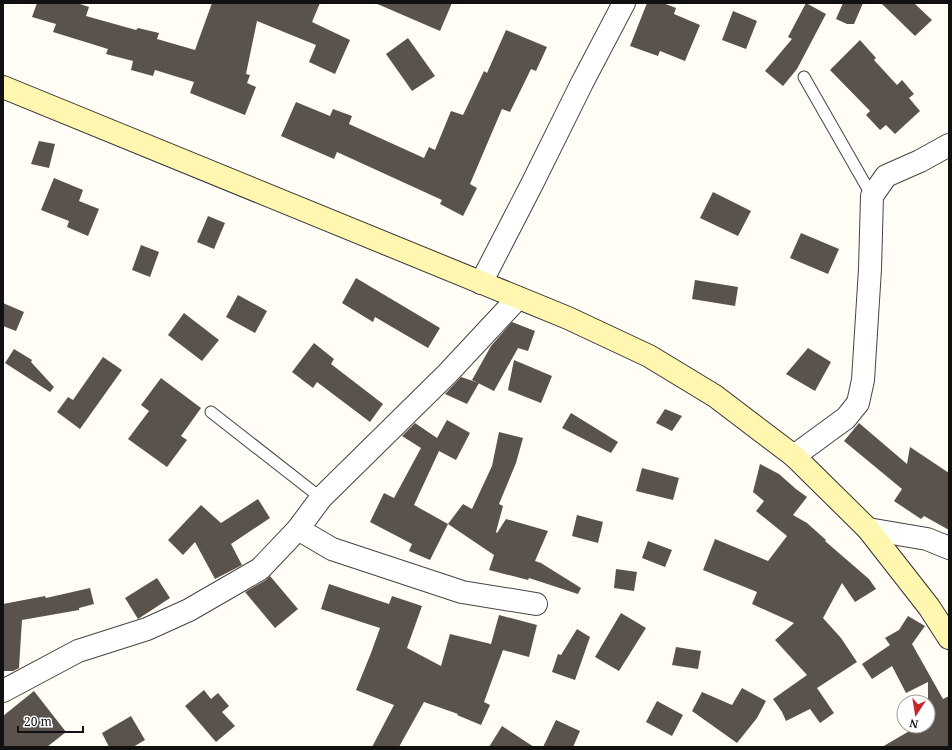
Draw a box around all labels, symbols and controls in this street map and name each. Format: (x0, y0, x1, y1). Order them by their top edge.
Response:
north arrow (896, 694, 936, 734)
scale bar (18, 708, 83, 734)
text: 20 m (24, 713, 52, 730)
text: N (908, 716, 920, 733)

